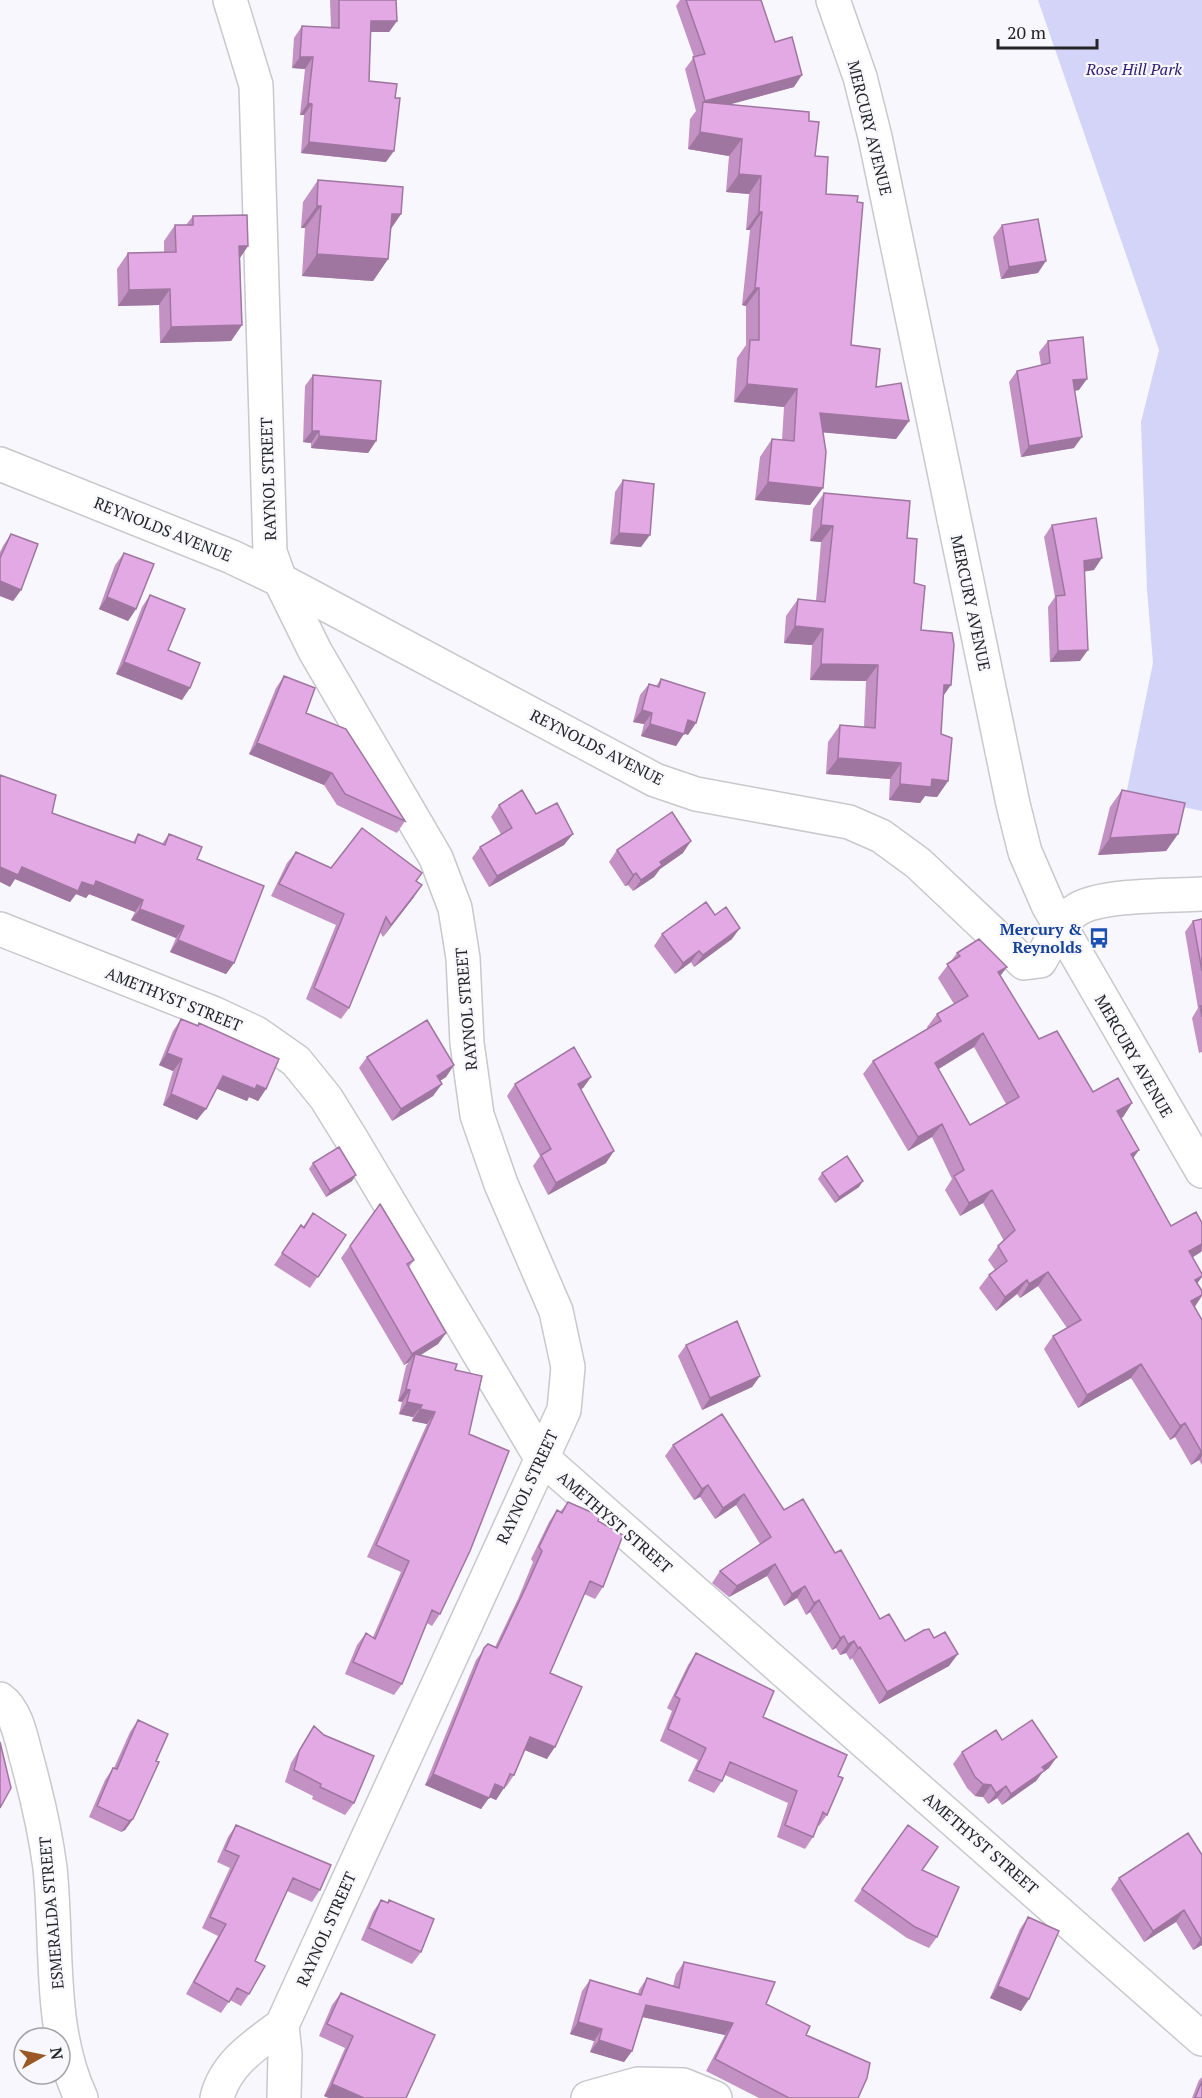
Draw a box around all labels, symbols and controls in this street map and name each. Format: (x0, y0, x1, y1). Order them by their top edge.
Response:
scale bar (998, 12, 1097, 50)
text: 20 m (1007, 20, 1047, 44)
street label: MERCURY AVENUE (843, 58, 897, 198)
park label: Rose Hill Park (1085, 58, 1182, 80)
street label: RAYNOL STREET (255, 417, 281, 541)
street label: REYNOLDS AVENUE (91, 491, 235, 567)
street label: MERCURY AVENUE (946, 533, 996, 673)
street label: REYNOLDS AVENUE (527, 704, 667, 790)
place label: Mercury & Reynolds (1000, 918, 1082, 958)
bus stop icon: Mercury & Reynolds (1087, 926, 1111, 950)
street label: RAYNOL STREET (450, 946, 482, 1071)
street label: AMETHYST STREET (102, 962, 246, 1036)
street label: MERCURY AVENUE (1090, 991, 1178, 1121)
street label: RAYNOL STREET (491, 1426, 563, 1548)
street label: AMETHYST STREET (553, 1466, 677, 1578)
street label: AMETHYST STREET (919, 1787, 1043, 1899)
street label: ESMERALDA STREET (33, 1836, 69, 1990)
street label: RAYNOL STREET (291, 1868, 361, 1990)
north arrow (12, 2026, 72, 2086)
text: N (45, 2046, 69, 2061)

